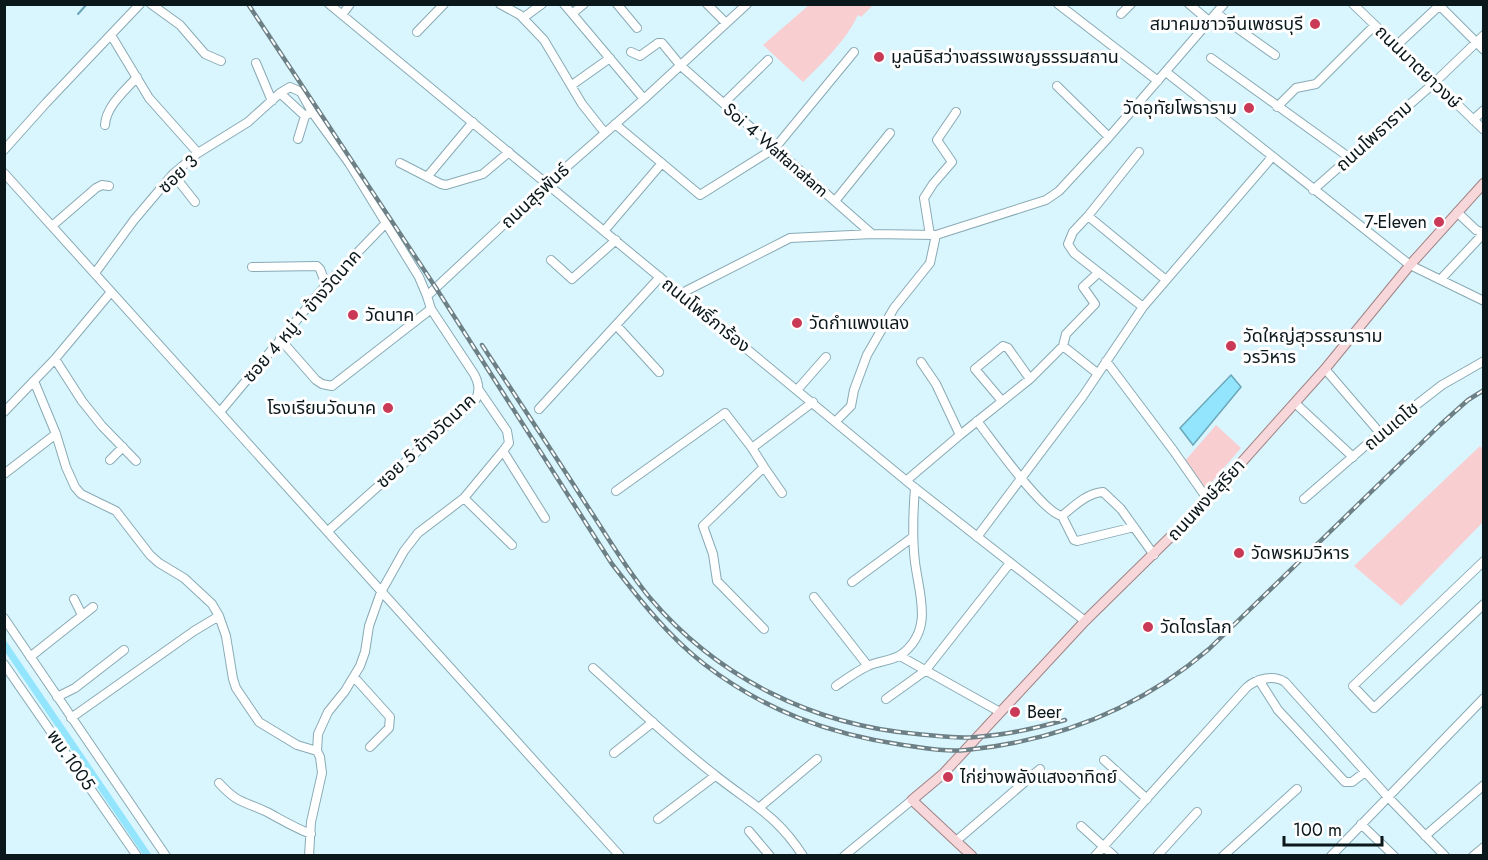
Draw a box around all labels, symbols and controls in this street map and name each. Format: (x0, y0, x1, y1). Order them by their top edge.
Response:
place label: สมาคมชาวจีนเพชรบุรี (1150, 11, 1303, 37)
marker: สมาคมชาวจีนเพชรบุรี (1308, 17, 1322, 31)
street label: ถนนมาตยาวงษ์ (1369, 19, 1467, 115)
place label: มูลนิธิสว่างสรรเพชญธรรมสถาน (891, 44, 1119, 70)
marker: มูลนิธิสว่างสรรเพชญธรรมสถาน (872, 50, 886, 64)
place label: วัดอุทัยโพธาราม (1123, 95, 1237, 121)
street label: ถนนโพธาราม (1330, 95, 1418, 177)
street label: Soi 4 Wattanatam (717, 97, 835, 203)
marker: วัดอุทัยโพธาราม (1242, 101, 1256, 115)
street label: ซอย 3 (152, 149, 204, 199)
street label: ถนนสุรพันธ์ (495, 157, 575, 235)
place label: 7-Eleven (1364, 209, 1427, 235)
marker: 7-Eleven (1432, 215, 1446, 229)
street label: ซอย 4 หมู่ 1 ข้างวัดนาค (237, 244, 367, 388)
street label: ถนนโพธิ์การ้อง (656, 271, 756, 359)
place label: วัดนาค (365, 302, 414, 328)
marker: วัดนาค (346, 308, 360, 322)
place label: วัดกำแพงแลง (809, 310, 909, 336)
marker: วัดกำแพงแลง (790, 316, 804, 330)
place label: วัดใหญ่สุวรรณาราม วรวิหาร (1243, 323, 1383, 370)
marker: วัดใหญ่สุวรรณาราม วรวิหาร (1224, 339, 1238, 353)
street label: ซอย 5 ข้างวัดนาค (370, 388, 482, 494)
place label: โรงเรียนวัดนาค (267, 395, 376, 421)
street label: ถนนเดโช (1358, 395, 1424, 457)
marker: โรงเรียนวัดนาค (381, 401, 395, 415)
street label: ถนนพงษ์สุริยา (1161, 453, 1251, 547)
place label: วัดพรหมวิหาร (1251, 540, 1350, 566)
marker: วัดพรหมวิหาร (1232, 546, 1246, 560)
place label: วัดไตรโลก (1160, 614, 1232, 640)
marker: วัดไตรโลก (1141, 620, 1155, 634)
place label: Beer (1027, 699, 1063, 725)
marker: Beer (1008, 705, 1022, 719)
street label: พบ.1005 (41, 724, 101, 796)
place label: ไก่ย่างพลังแสงอาทิตย์ (959, 764, 1117, 790)
marker: ไก่ย่างพลังแสงอาทิตย์ (941, 770, 955, 784)
scale bar (1284, 809, 1382, 847)
text: 100 m (1293, 817, 1342, 843)

